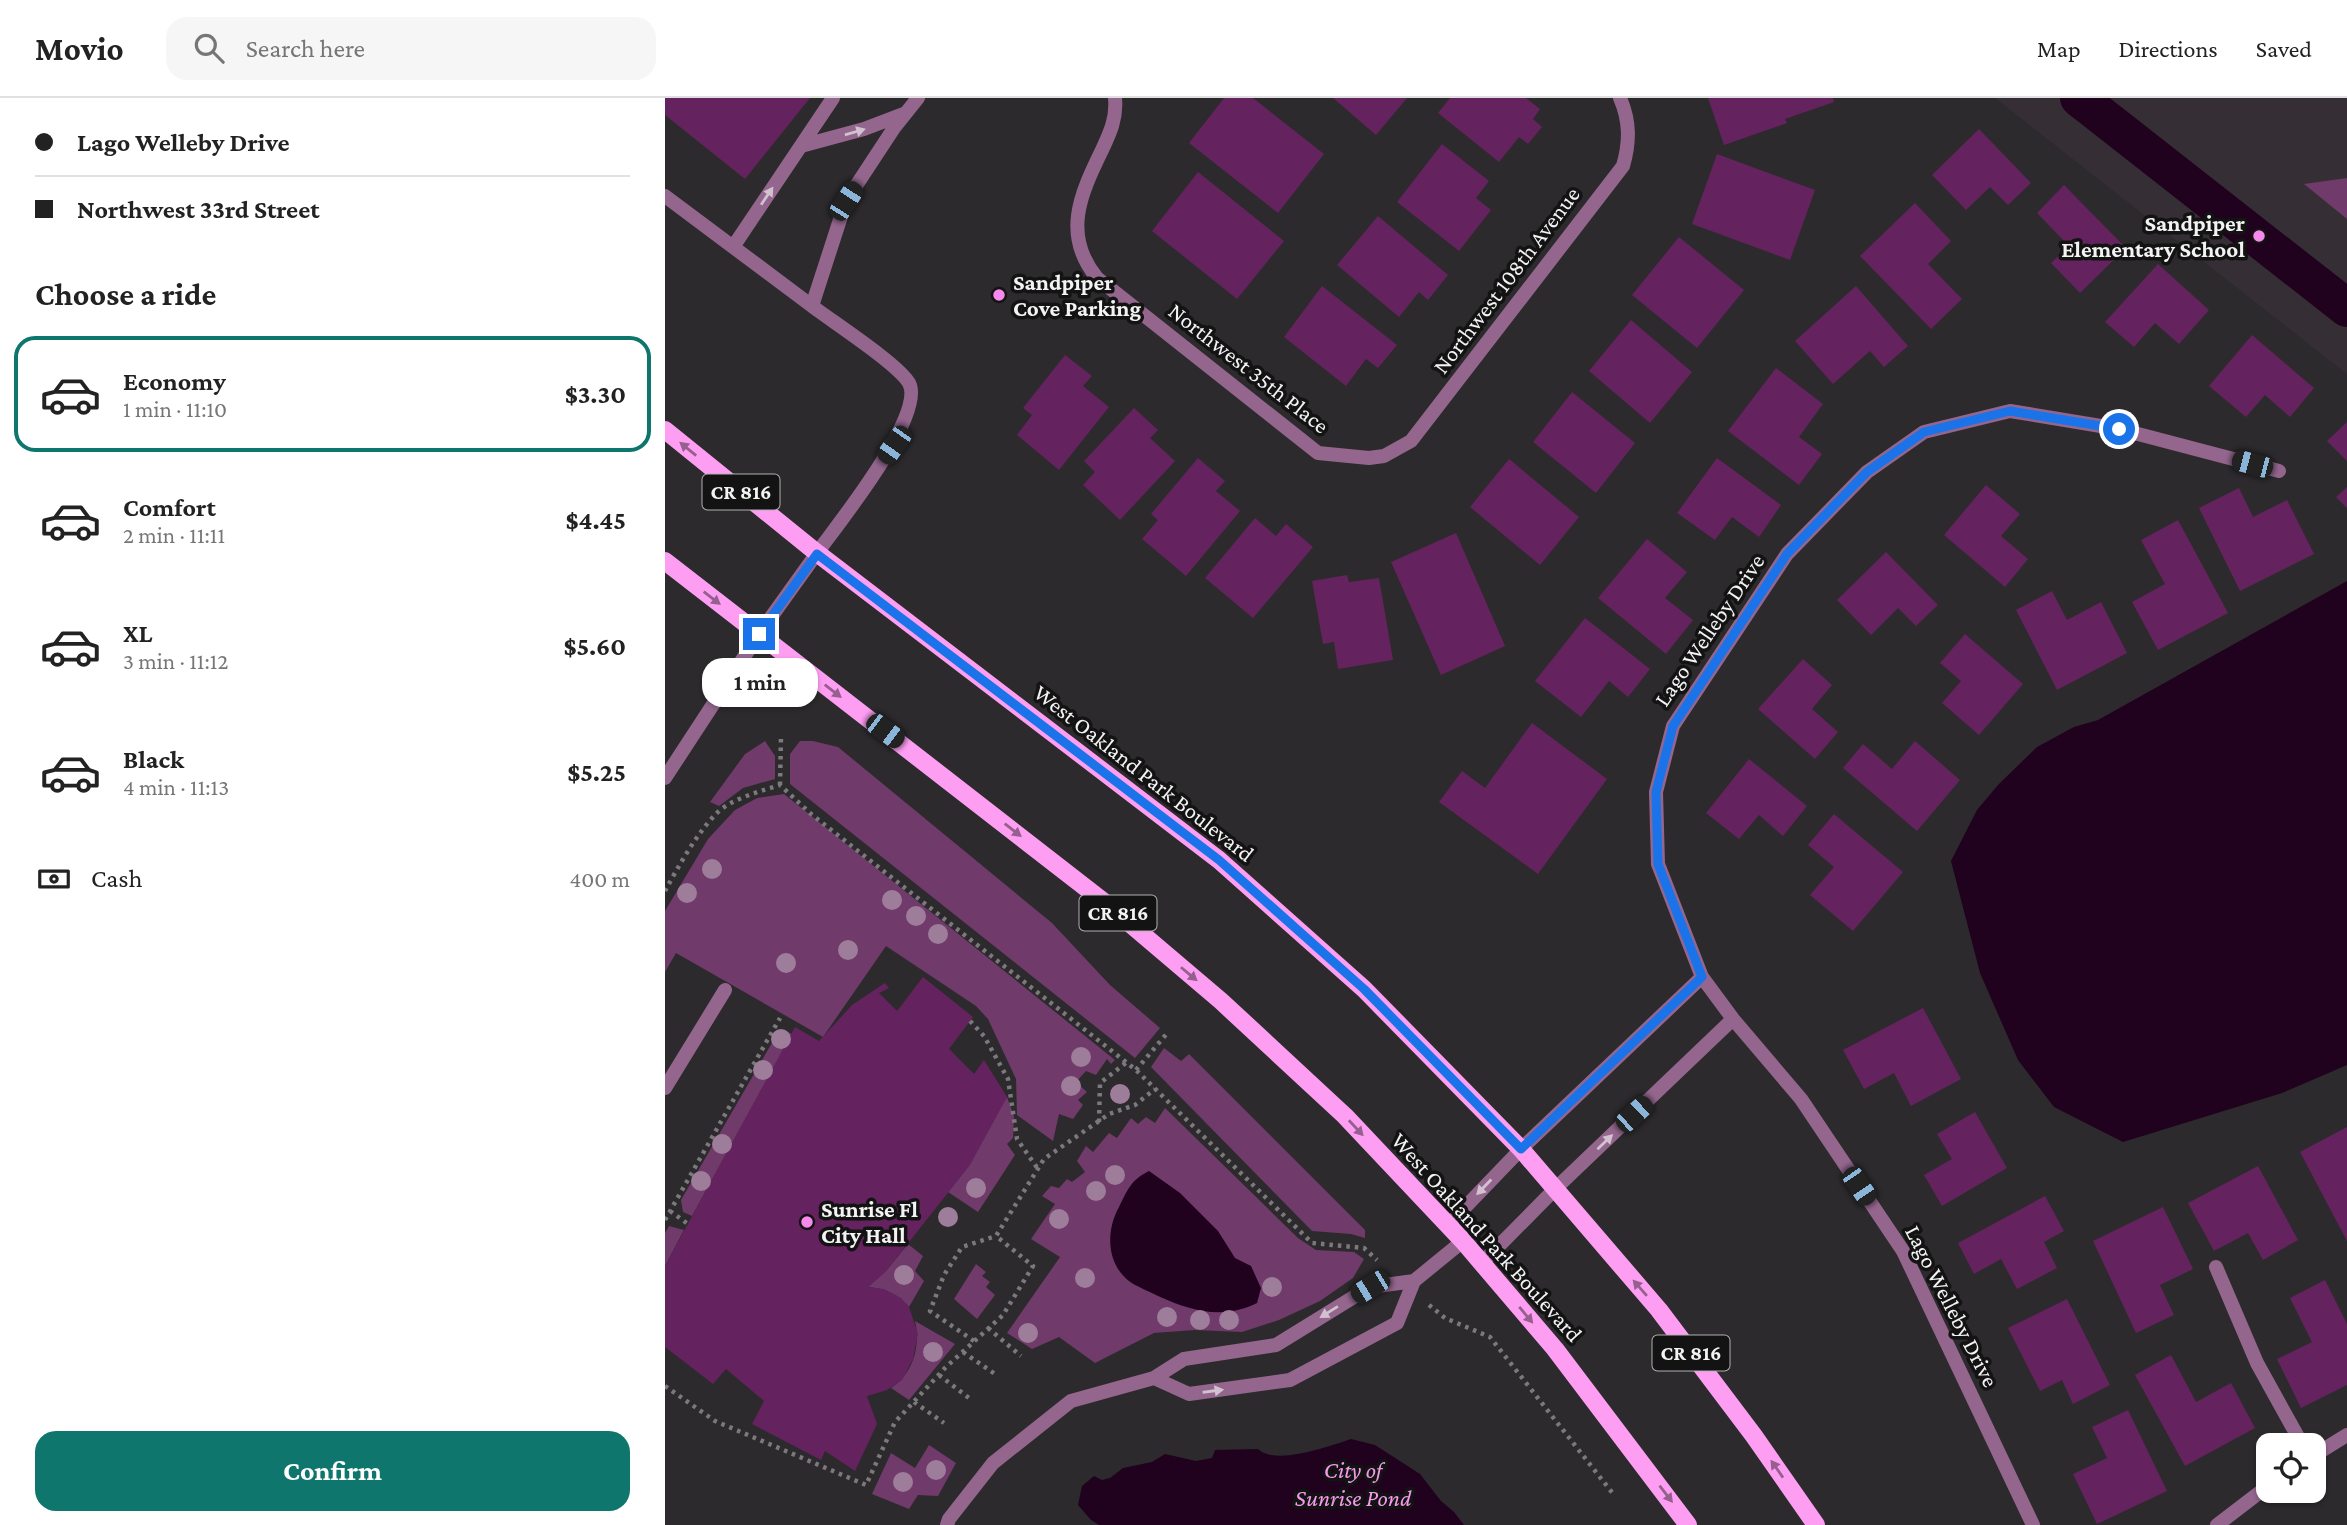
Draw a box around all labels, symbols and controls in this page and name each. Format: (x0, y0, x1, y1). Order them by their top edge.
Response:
search box (166, 17, 656, 80)
icon: search (190, 29, 228, 67)
text: Movio (35, 30, 124, 67)
text: Search here (246, 34, 365, 63)
text: Map (2037, 35, 2081, 62)
text: Directions (2119, 35, 2218, 62)
text: Saved (2256, 35, 2312, 62)
one-way arrow (845, 126, 866, 136)
text: Lago Welleby Drive (77, 128, 290, 157)
car (826, 178, 867, 224)
street label: Northwest 108th Avenue (1427, 181, 1585, 379)
one-way arrow (760, 187, 773, 206)
text: Northwest 33rd Street (77, 195, 320, 224)
place label: Sandpiper Elementary School (2061, 210, 2245, 262)
marker: Sandpiper Elementary School (2251, 228, 2267, 244)
place label: Sandpiper Cove Parking (1013, 269, 1142, 321)
text: Choose a ride (35, 276, 216, 312)
marker: Sandpiper Cove Parking (991, 287, 1007, 303)
street label: Northwest 35th Place (1164, 297, 1334, 439)
icon: car (39, 363, 102, 426)
text: Economy (123, 367, 226, 396)
text: $3.30 (565, 380, 626, 409)
text: 1 min · 11:10 (123, 396, 227, 422)
route start (2103, 413, 2135, 445)
car (874, 422, 915, 468)
one-way arrow (680, 441, 698, 456)
car (2229, 448, 2276, 480)
road number: CR 816 (703, 474, 779, 510)
icon: car (39, 489, 102, 552)
text: Comfort (123, 493, 216, 522)
text: $4.45 (566, 506, 626, 535)
text: 2 min · 11:11 (123, 522, 225, 548)
street label: Lago Welleby Drive (1648, 549, 1770, 711)
one-way arrow (703, 590, 721, 605)
icon: car (39, 615, 102, 678)
route end (743, 618, 775, 650)
text: XL (123, 619, 152, 648)
text: $5.60 (563, 632, 626, 661)
text: 3 min · 11:12 (123, 648, 228, 674)
callout: 1 min (701, 658, 817, 708)
text: 1 min (734, 669, 786, 695)
street label: West Oakland Park Boulevard (1029, 679, 1259, 867)
one-way arrow (824, 684, 842, 698)
car (862, 710, 909, 752)
icon: car (39, 741, 102, 804)
text: Black (123, 745, 184, 774)
text: $5.25 (567, 758, 626, 787)
text: 4 min · 11:13 (123, 774, 229, 800)
one-way arrow (1004, 822, 1022, 837)
icon: cash (35, 860, 73, 898)
text: Cash (91, 864, 142, 893)
text: 400 m (569, 866, 630, 892)
road number: CR 816 (1079, 896, 1156, 930)
one-way arrow (1180, 966, 1198, 982)
car (1612, 1092, 1657, 1136)
one-way arrow (1348, 1119, 1364, 1136)
street label: West Oakland Park Boulevard (1386, 1127, 1588, 1347)
one-way arrow (1596, 1134, 1613, 1150)
car (1839, 1163, 1880, 1209)
one-way arrow (1477, 1178, 1493, 1195)
place label: Sunrise Fl City Hall (821, 1196, 918, 1248)
marker: Sunrise Fl City Hall (799, 1214, 815, 1230)
street label: Lago Welleby Drive (1900, 1221, 2004, 1391)
car (1347, 1267, 1394, 1307)
one-way arrow (1633, 1279, 1648, 1296)
one-way arrow (1319, 1306, 1338, 1319)
one-way arrow (1518, 1306, 1534, 1324)
road number: CR 816 (1653, 1336, 1729, 1370)
one-way arrow (1202, 1385, 1224, 1396)
button: Confirm (35, 1431, 630, 1511)
map controls (2256, 1433, 2326, 1503)
button: locate (2256, 1433, 2326, 1503)
water label: City of Sunrise Pond (1295, 1456, 1412, 1511)
one-way arrow (1770, 1460, 1784, 1478)
one-way arrow (1659, 1485, 1673, 1503)

